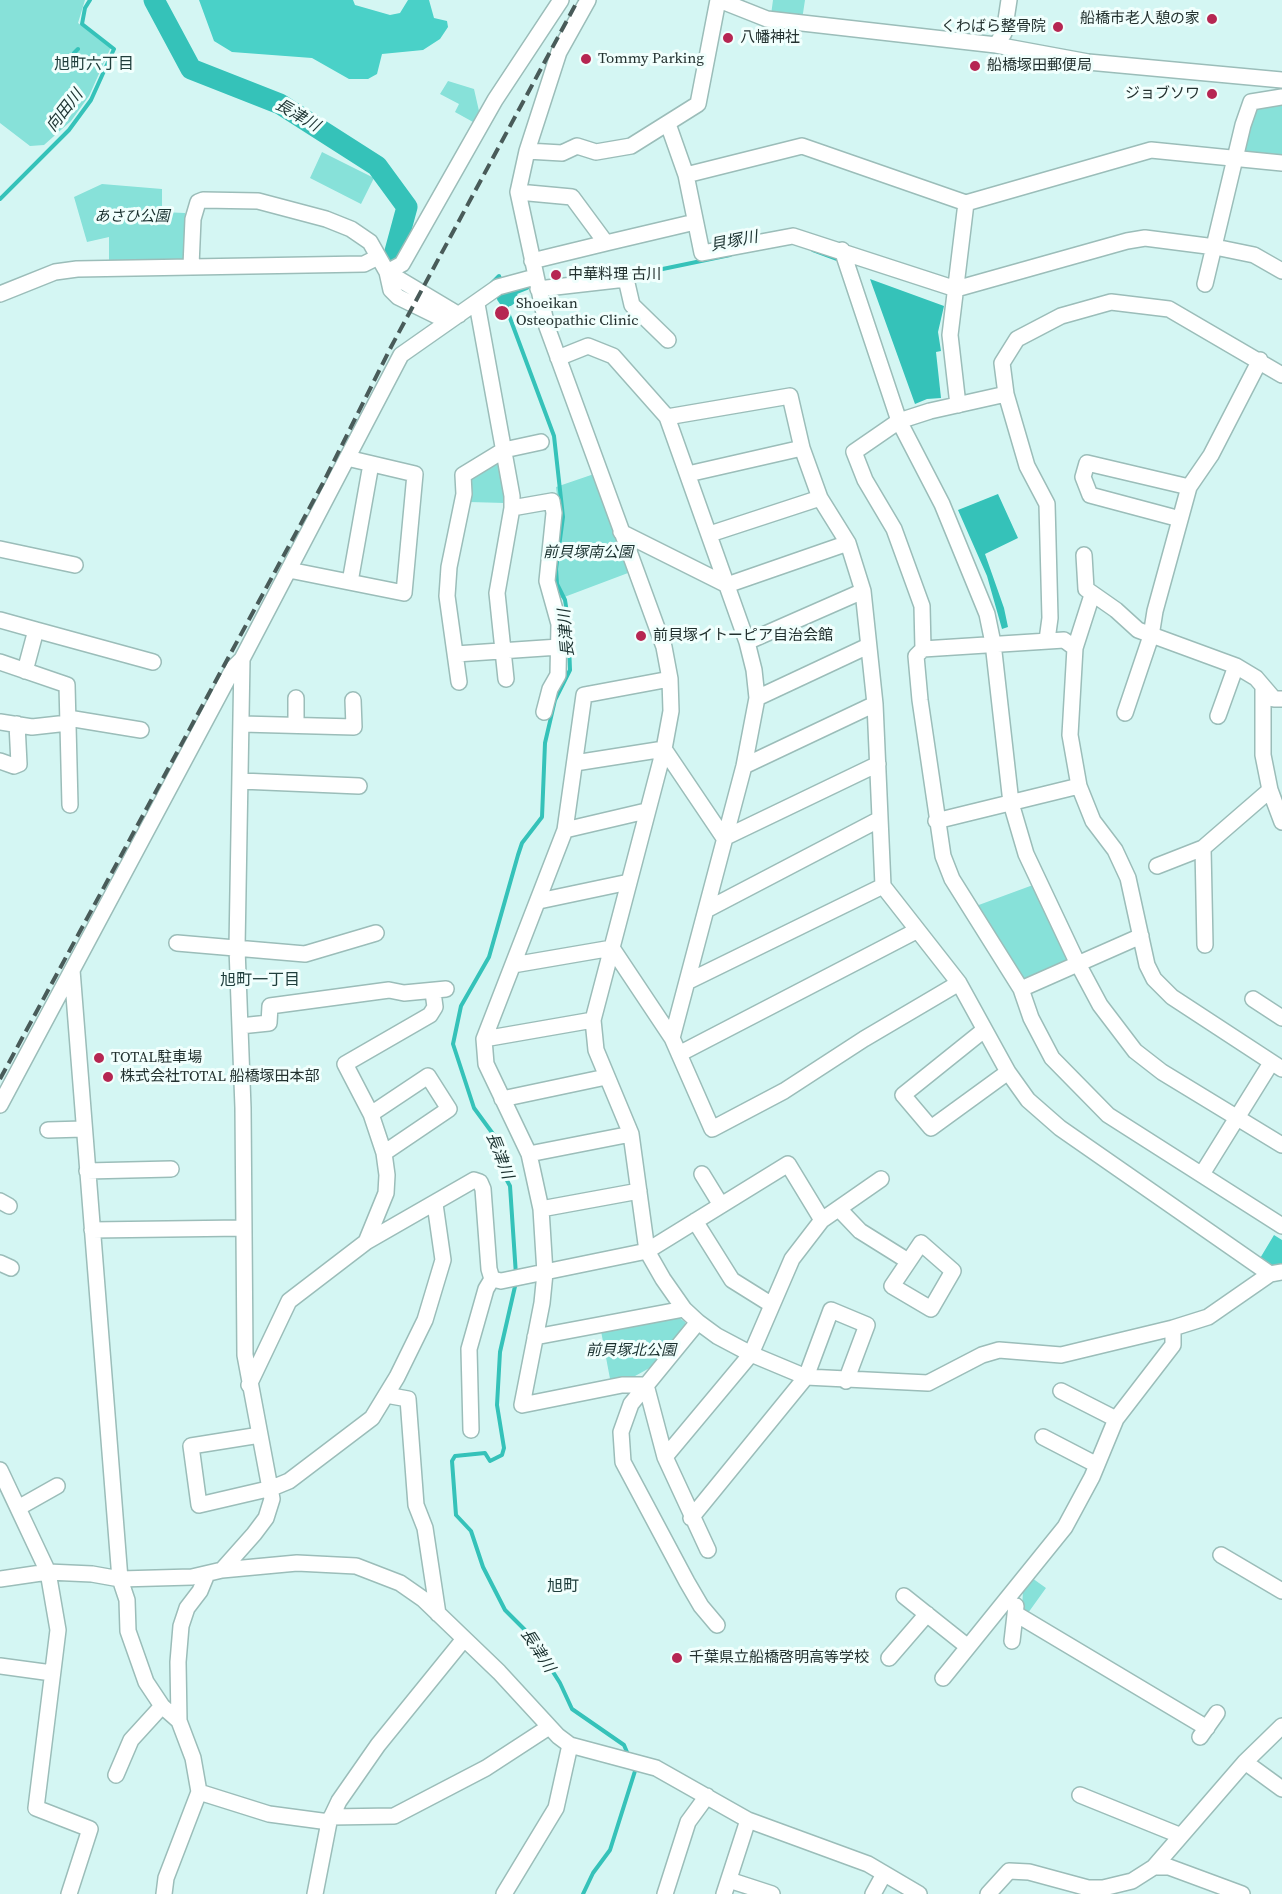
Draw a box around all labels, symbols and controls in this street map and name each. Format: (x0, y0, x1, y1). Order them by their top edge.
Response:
place label: 船橋市老人憩の家 (1080, 10, 1200, 28)
marker: 船橋市老人憩の家 (1205, 12, 1219, 26)
place label: くわばら整骨院 (941, 18, 1046, 36)
marker: くわばら整骨院 (1051, 20, 1065, 34)
place label: 八幡神社 (740, 29, 800, 47)
marker: 八幡神社 (721, 31, 735, 45)
place label: Tommy Parking (598, 50, 704, 68)
marker: Tommy Parking (579, 52, 593, 66)
district label: 旭町六丁目 (54, 55, 134, 75)
place label: 船橋塚田郵便局 (987, 57, 1092, 75)
marker: 船橋塚田郵便局 (968, 59, 982, 73)
place label: ジョブソワ (1125, 85, 1200, 103)
water label: 向田川 (43, 86, 87, 136)
marker: ジョブソワ (1205, 87, 1219, 101)
water label: 長津川 (271, 96, 323, 136)
park label: あさひ公園 (95, 208, 169, 226)
water label: 貝塚川 (709, 228, 759, 256)
place label: 中華料理 古川 (568, 266, 661, 284)
marker: 中華料理 古川 (549, 268, 563, 282)
place label: Shoeikan Osteopathic Clinic (516, 295, 639, 330)
marker: Shoeikan Osteopathic Clinic (493, 304, 511, 322)
park label: 前貝塚南公園 (543, 544, 633, 562)
water label: 長津川 (555, 608, 579, 658)
place label: 前貝塚イトーピア自治会館 (653, 627, 833, 645)
marker: 前貝塚イトーピア自治会館 (634, 629, 648, 643)
district label: 旭町一丁目 (220, 971, 300, 991)
place label: TOTAL駐車場 (111, 1049, 202, 1067)
marker: TOTAL駐車場 (92, 1051, 106, 1065)
place label: 株式会社TOTAL 船橋塚田本部 (120, 1068, 320, 1086)
marker: 株式会社TOTAL 船橋塚田本部 (101, 1070, 115, 1084)
water label: 長津川 (481, 1130, 517, 1182)
park label: 前貝塚北公園 (586, 1342, 676, 1360)
district label: 旭町 (547, 1577, 579, 1597)
water label: 長津川 (516, 1626, 558, 1676)
place label: 千葉県立船橋啓明高等学校 (689, 1649, 869, 1667)
marker: 千葉県立船橋啓明高等学校 (670, 1651, 684, 1665)

